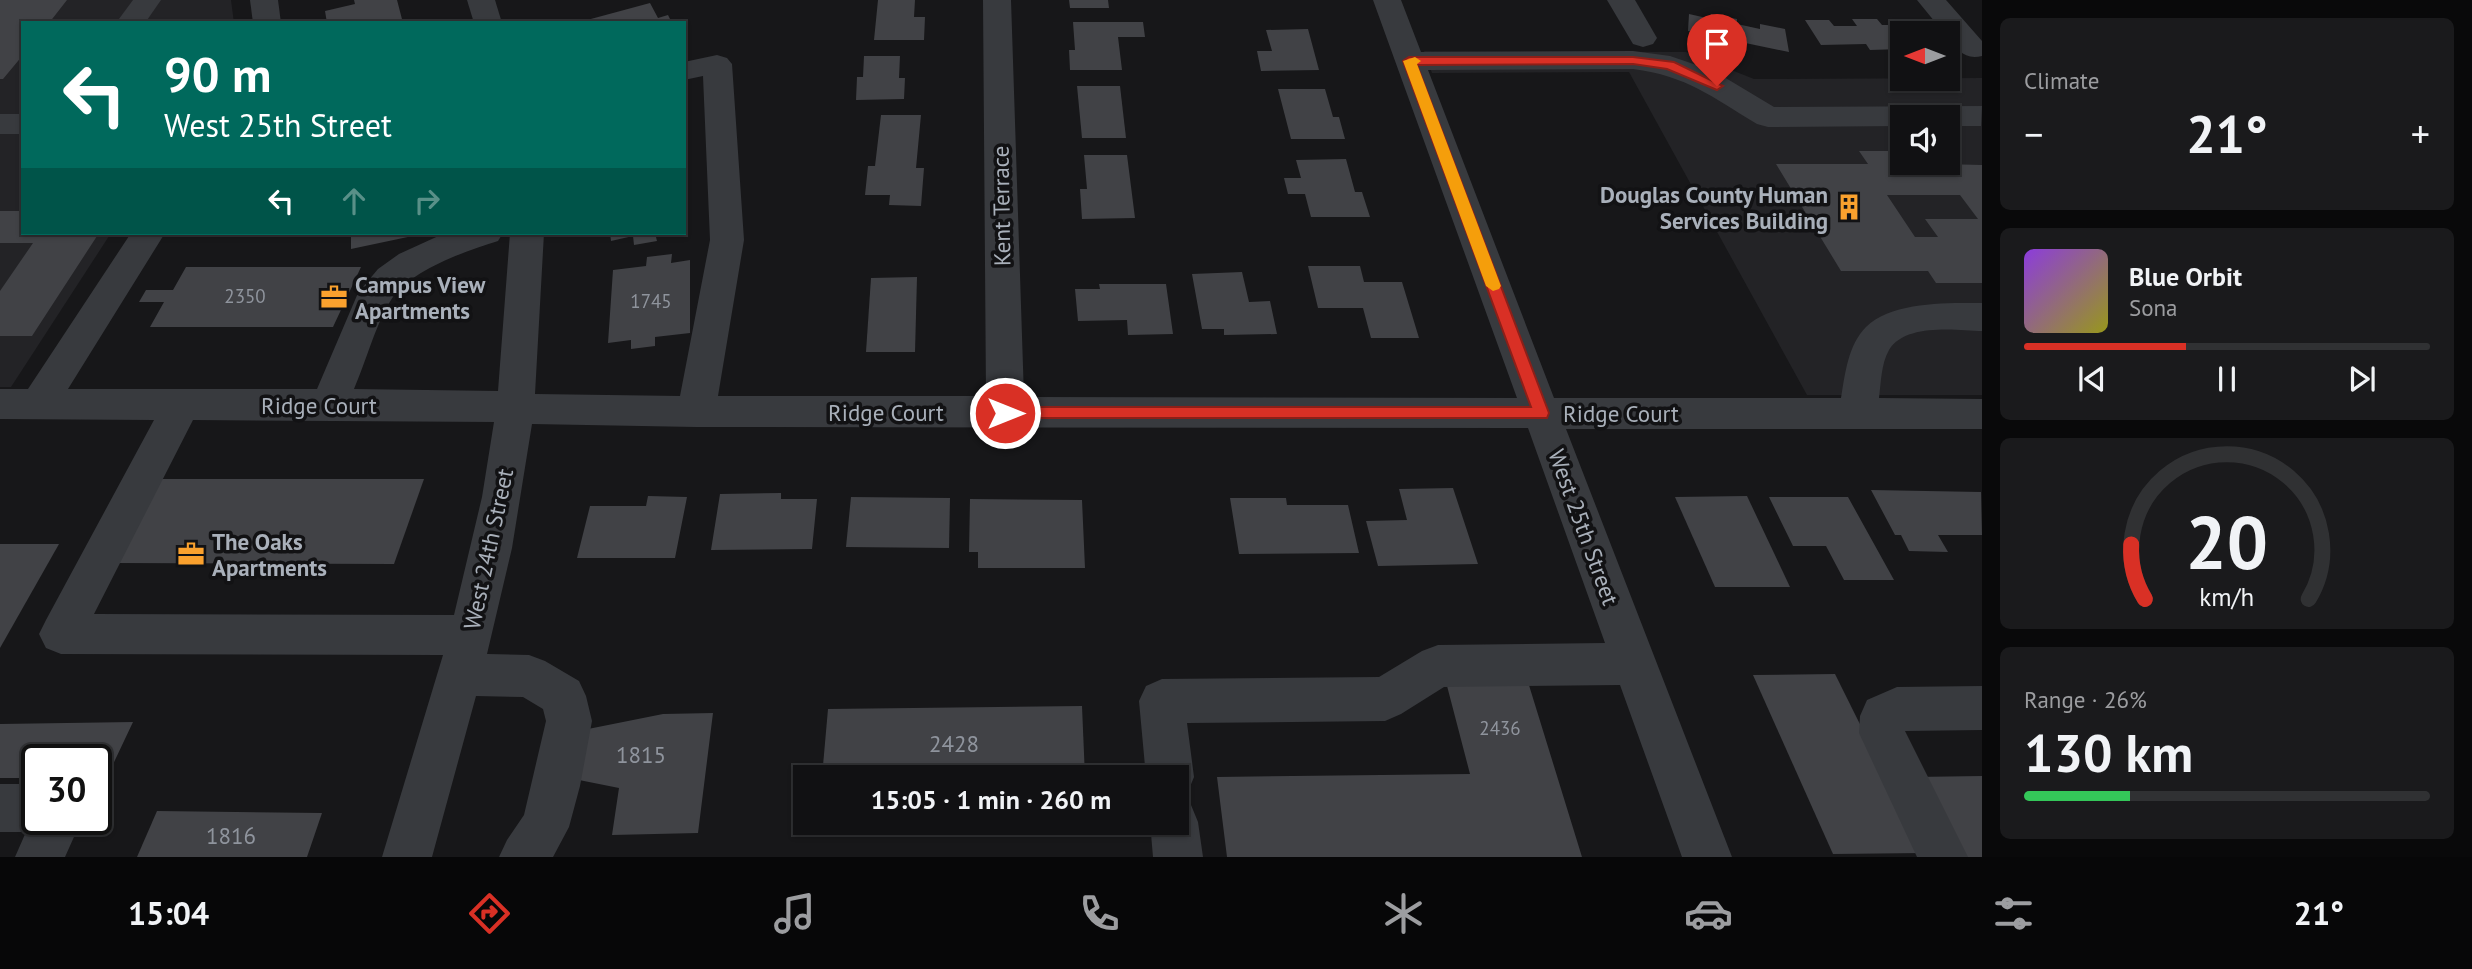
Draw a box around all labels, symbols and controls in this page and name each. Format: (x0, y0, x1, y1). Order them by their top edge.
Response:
pin (1687, 14, 1747, 86)
north arrow (1890, 21, 1960, 91)
map controls (1890, 21, 1960, 175)
icon: arrive (1698, 25, 1736, 63)
text: 90 m (164, 42, 271, 106)
icon: left (49, 49, 140, 140)
text: Climate (2024, 66, 2099, 95)
text: 21° (2186, 100, 2268, 167)
text: West 25th Street (164, 104, 392, 146)
button: sound (1890, 105, 1960, 175)
text: − (2024, 109, 2043, 158)
text: + (2411, 109, 2430, 158)
street label: Kent Terrace (985, 146, 1017, 266)
place label: Douglas County Human Services Building (1600, 180, 1828, 235)
icon: left (262, 182, 300, 220)
icon: ahead (335, 182, 373, 220)
icon: right (408, 182, 446, 220)
building icon: Douglas County Human Services Building (1834, 192, 1864, 222)
text: Blue Orbit (2129, 260, 2242, 293)
place label: Campus View Apartments (355, 270, 486, 325)
office icon: Campus View Apartments (319, 282, 349, 312)
house number: 2350 (224, 284, 266, 308)
house number: 1745 (630, 289, 672, 313)
text: Sona (2129, 293, 2178, 322)
icon: previous (2073, 360, 2111, 398)
icon: pause (2208, 360, 2246, 398)
icon: next (2343, 360, 2381, 398)
position arrow (968, 376, 1042, 450)
street label: Ridge Court (261, 391, 377, 420)
street label: Ridge Court (828, 398, 944, 427)
street label: Ridge Court (1563, 399, 1679, 428)
street label: West 25th Street (1542, 445, 1626, 609)
street label: West 24th Street (457, 466, 519, 632)
text: 20 (2186, 496, 2268, 590)
place label: The Oaks Apartments (212, 527, 327, 582)
office icon: The Oaks Apartments (176, 539, 206, 569)
text: km/h (2200, 581, 2254, 613)
text: Range · 26% (2024, 685, 2147, 714)
house number: 2436 (1479, 716, 1521, 740)
text: 130 km (2024, 719, 2193, 786)
house number: 2428 (929, 729, 979, 758)
house number: 1815 (616, 740, 666, 769)
speed limit sign: 30 (21, 744, 112, 835)
text: 15:05 · 1 min · 260 m (871, 783, 1111, 816)
house number: 1816 (206, 821, 256, 850)
icon: directions (465, 889, 514, 938)
icon: music (770, 889, 819, 938)
icon: phone (1075, 889, 1124, 938)
icon: climate (1379, 889, 1428, 938)
icon: car (1684, 889, 1733, 938)
icon: filters (1989, 889, 2038, 938)
text: 15:04 (128, 892, 209, 934)
text: 21° (2294, 892, 2344, 934)

